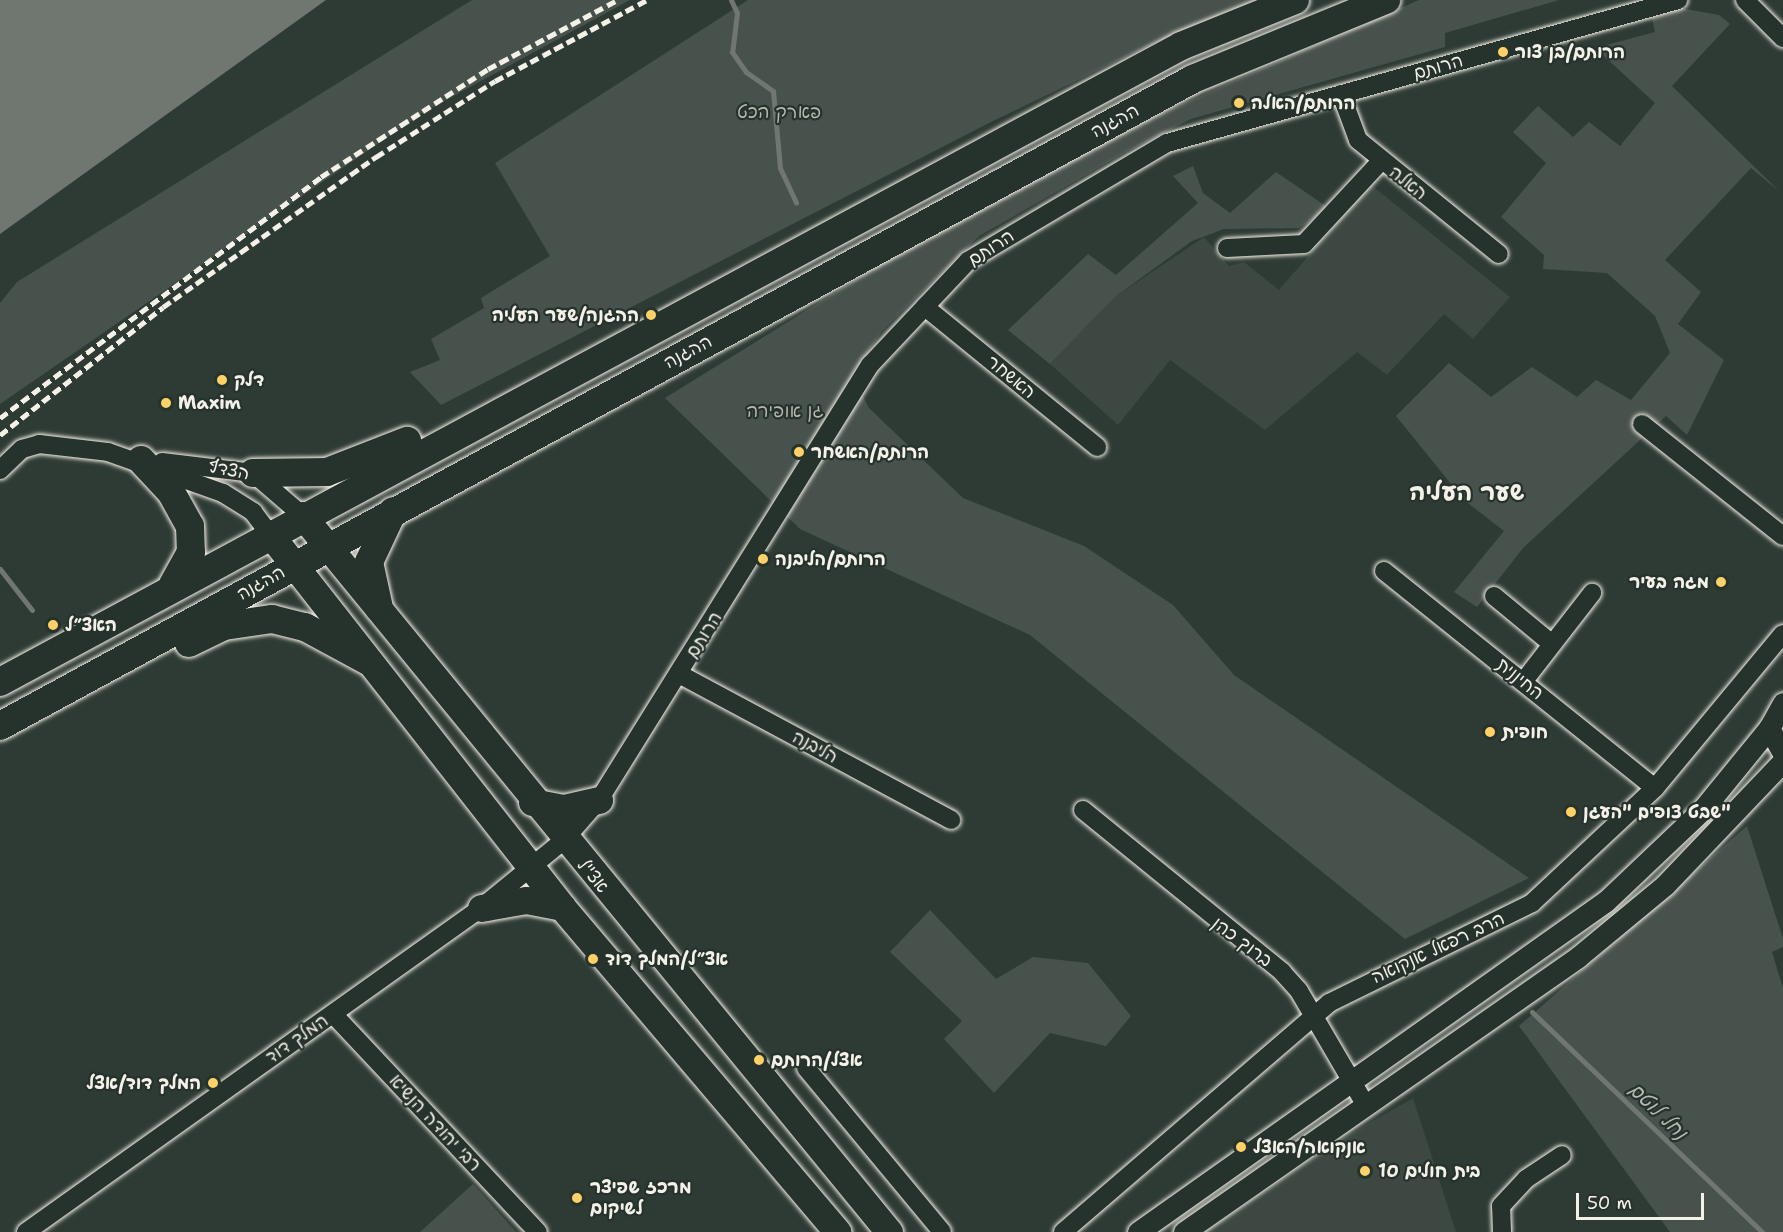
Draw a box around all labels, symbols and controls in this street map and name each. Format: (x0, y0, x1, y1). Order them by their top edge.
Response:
place label: הרותם/בן צור (1515, 41, 1625, 63)
marker: הרותם/בן צור (1496, 45, 1510, 59)
street label: הרותם (1411, 50, 1465, 84)
place label: הרותם/האלה (1251, 92, 1355, 114)
marker: הרותם/האלה (1232, 96, 1246, 110)
street label: ההגנה (1087, 99, 1143, 143)
park label: פארק הכט (737, 101, 821, 123)
street label: האלה (1385, 161, 1431, 205)
street label: הרותם (964, 225, 1018, 271)
place label: ההגנה/שער העליה (492, 304, 639, 326)
marker: ההגנה/שער העליה (644, 308, 658, 322)
street label: ההגנה (660, 330, 716, 374)
street label: האשחר (982, 351, 1040, 403)
place label: דלק (234, 369, 264, 391)
marker: דלק (215, 373, 229, 387)
place label: Maxim (178, 392, 241, 414)
marker: Maxim (159, 396, 173, 410)
park label: גן אופירה (746, 400, 824, 422)
place label: הרותם/האשחר (811, 441, 929, 463)
marker: הרותם/האשחר (792, 445, 806, 459)
street label: הצדף (206, 455, 252, 485)
district label: שער העליה (1410, 479, 1524, 507)
place label: הרותם/הליבנה (775, 548, 886, 570)
marker: הרותם/הליבנה (756, 552, 770, 566)
street label: ההגנה (233, 561, 289, 605)
place label: מגה בעיר (1629, 571, 1709, 593)
marker: מגה בעיר (1714, 575, 1728, 589)
street label: הרותם (681, 608, 727, 662)
place label: האצ״ל (65, 614, 117, 636)
marker: האצ״ל (46, 618, 60, 632)
street label: החיננית (1492, 653, 1548, 705)
place label: חופית (1502, 721, 1548, 743)
marker: חופית (1483, 725, 1497, 739)
street label: הליבנה (789, 726, 841, 768)
place label: שבט צופים "העגן" (1583, 801, 1731, 823)
marker: שבט צופים "העגן" (1564, 805, 1578, 819)
street label: אצ"ל (573, 855, 613, 897)
street label: הרב רפאל אנקואה (1368, 908, 1508, 988)
street label: ברוך כהן (1208, 912, 1276, 972)
place label: אצ״ל/המלך דוד (605, 948, 728, 970)
marker: אצ״ל/המלך דוד (586, 952, 600, 966)
street label: המלך דוד (262, 1010, 332, 1068)
place label: אצל/הרותם (771, 1049, 863, 1071)
marker: אצל/הרותם (752, 1053, 766, 1067)
street label: רבי יהודה הנשיא (385, 1070, 485, 1176)
place label: המלך דוד/אצל (86, 1072, 201, 1094)
marker: המלך דוד/אצל (206, 1076, 220, 1090)
water label: נחל לוטם (1624, 1078, 1692, 1144)
place label: אנקואה/האצל (1253, 1136, 1366, 1158)
marker: אנקואה/האצל (1234, 1140, 1248, 1154)
place label: בית חולים 10 (1378, 1160, 1480, 1182)
marker: בית חולים 10 (1356, 1162, 1374, 1180)
place label: מרכז שפיצר לשיקום (590, 1177, 692, 1220)
scale bar (1579, 1181, 1706, 1219)
marker: מרכז שפיצר לשיקום (568, 1189, 586, 1207)
text: 50 m (1587, 1191, 1632, 1215)

